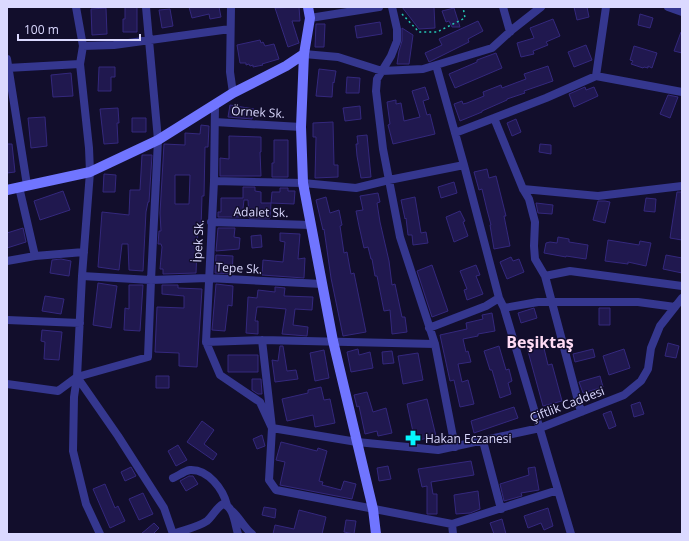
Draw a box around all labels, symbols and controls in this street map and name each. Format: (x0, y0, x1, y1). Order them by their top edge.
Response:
scale bar (18, 16, 140, 42)
text: 100 m (24, 21, 59, 38)
street label: Örnek Sk. (231, 102, 285, 122)
street label: Adalet Sk. (233, 203, 289, 221)
street label: İpek Sk. (188, 219, 208, 263)
street label: Tepe Sk. (215, 258, 263, 278)
district label: Beşiktaş (506, 331, 574, 353)
street label: Çiftlik Caddesi (527, 382, 607, 426)
pharmacy icon: Hakan Eczanesi (404, 429, 422, 447)
place label: Hakan Eczanesi (425, 430, 512, 447)

